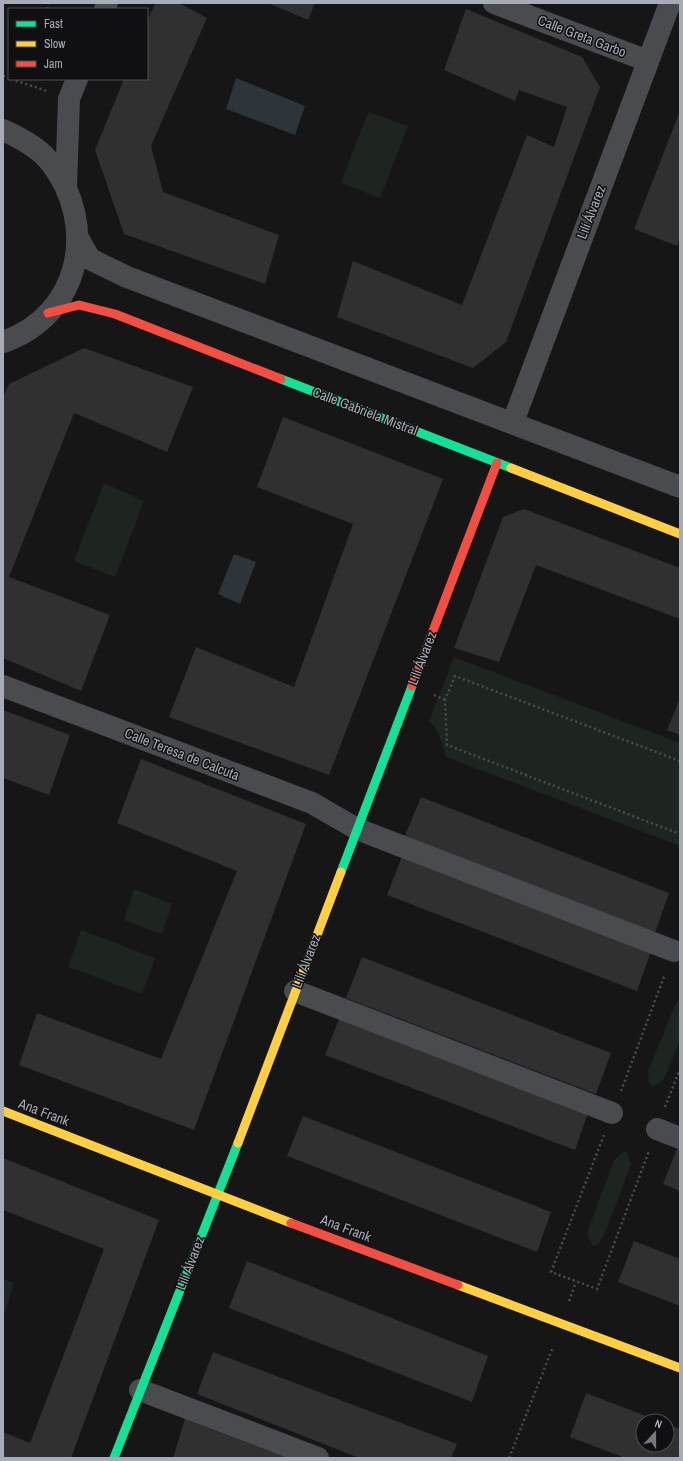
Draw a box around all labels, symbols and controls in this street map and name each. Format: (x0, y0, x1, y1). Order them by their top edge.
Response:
legend (8, 8, 148, 80)
street label: Calle Greta Garbo (535, 11, 629, 61)
text: Fast (44, 16, 63, 32)
text: Slow (44, 36, 66, 52)
text: Jam (44, 56, 63, 72)
street label: Lilí Álvarez (573, 182, 610, 241)
street label: Calle Gabriela Mistral (310, 383, 420, 439)
street label: Lilí Álvarez (404, 628, 441, 687)
street label: Calle Teresa de Calcuta (122, 724, 243, 784)
street label: Lilí Álvarez (288, 931, 325, 990)
street label: Ana Frank (15, 1094, 72, 1130)
street label: Ana Frank (317, 1210, 374, 1246)
street label: Lilí Álvarez (172, 1233, 209, 1292)
north arrow (635, 1413, 675, 1453)
text: N (653, 1416, 664, 1431)

